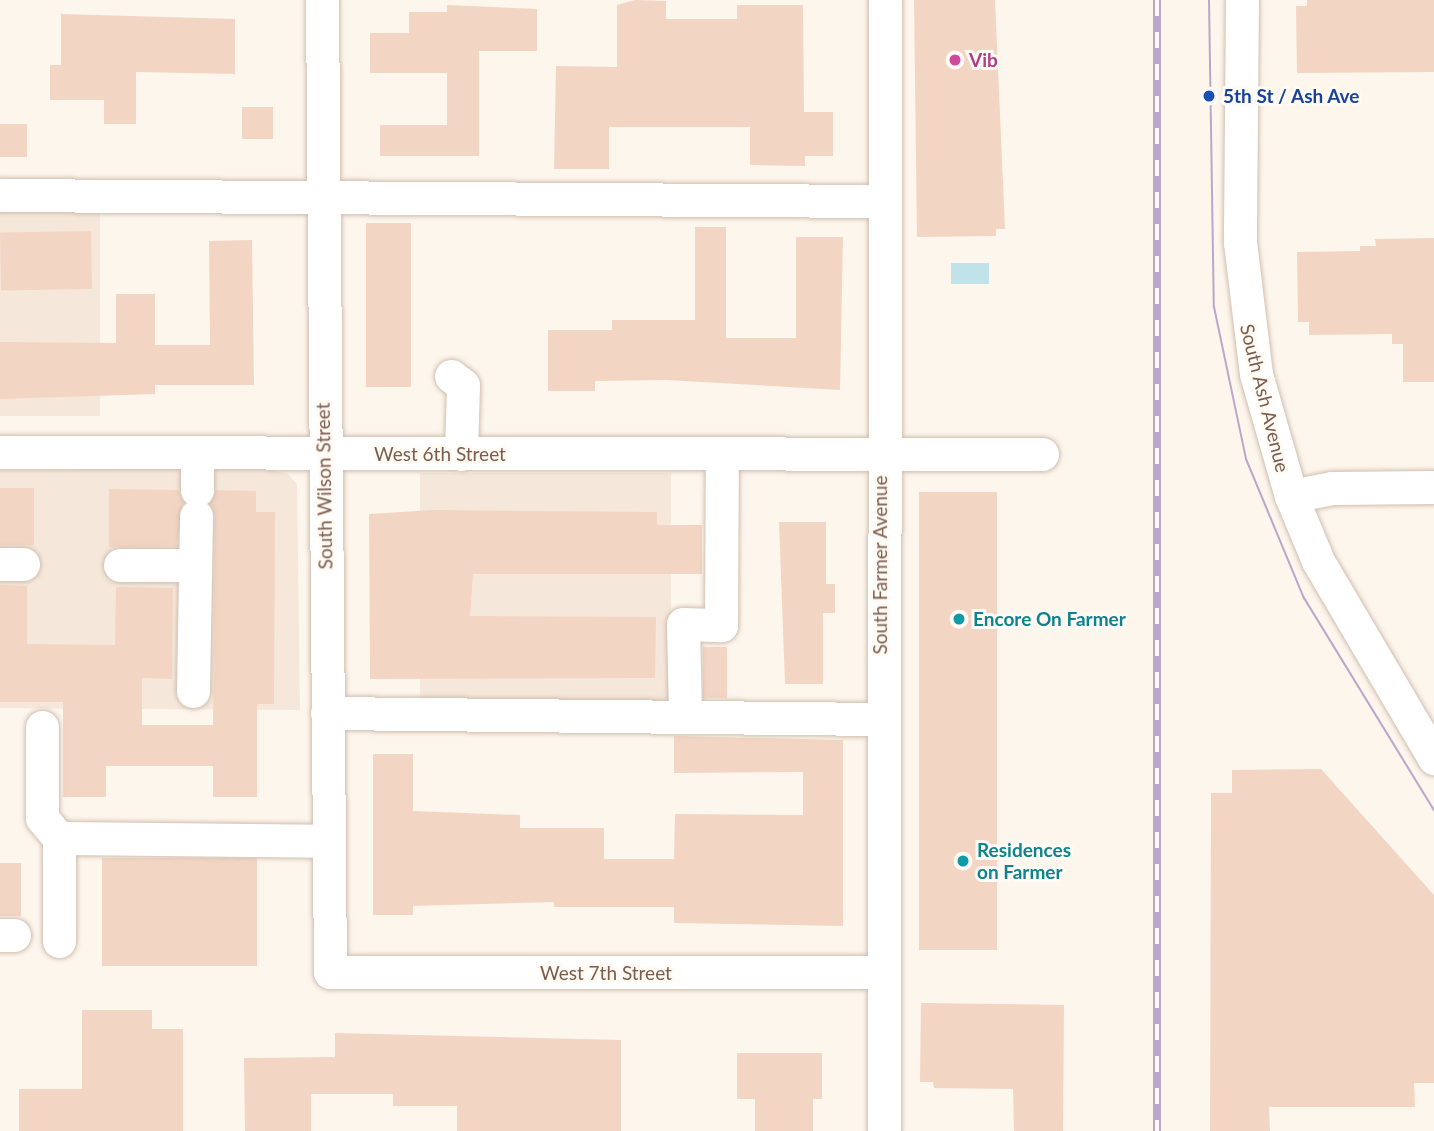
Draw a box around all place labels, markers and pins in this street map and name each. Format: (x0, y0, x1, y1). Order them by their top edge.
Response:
place label: Vib (969, 49, 998, 71)
marker: Vib (947, 52, 963, 68)
place label: 5th St / Ash Ave (1223, 85, 1361, 107)
marker: 5th St / Ash Ave (1201, 88, 1217, 104)
place label: Encore On Farmer (973, 608, 1126, 630)
marker: Encore On Farmer (951, 611, 967, 627)
place label: Residences on Farmer (977, 839, 1071, 883)
marker: Residences on Farmer (955, 853, 971, 869)

